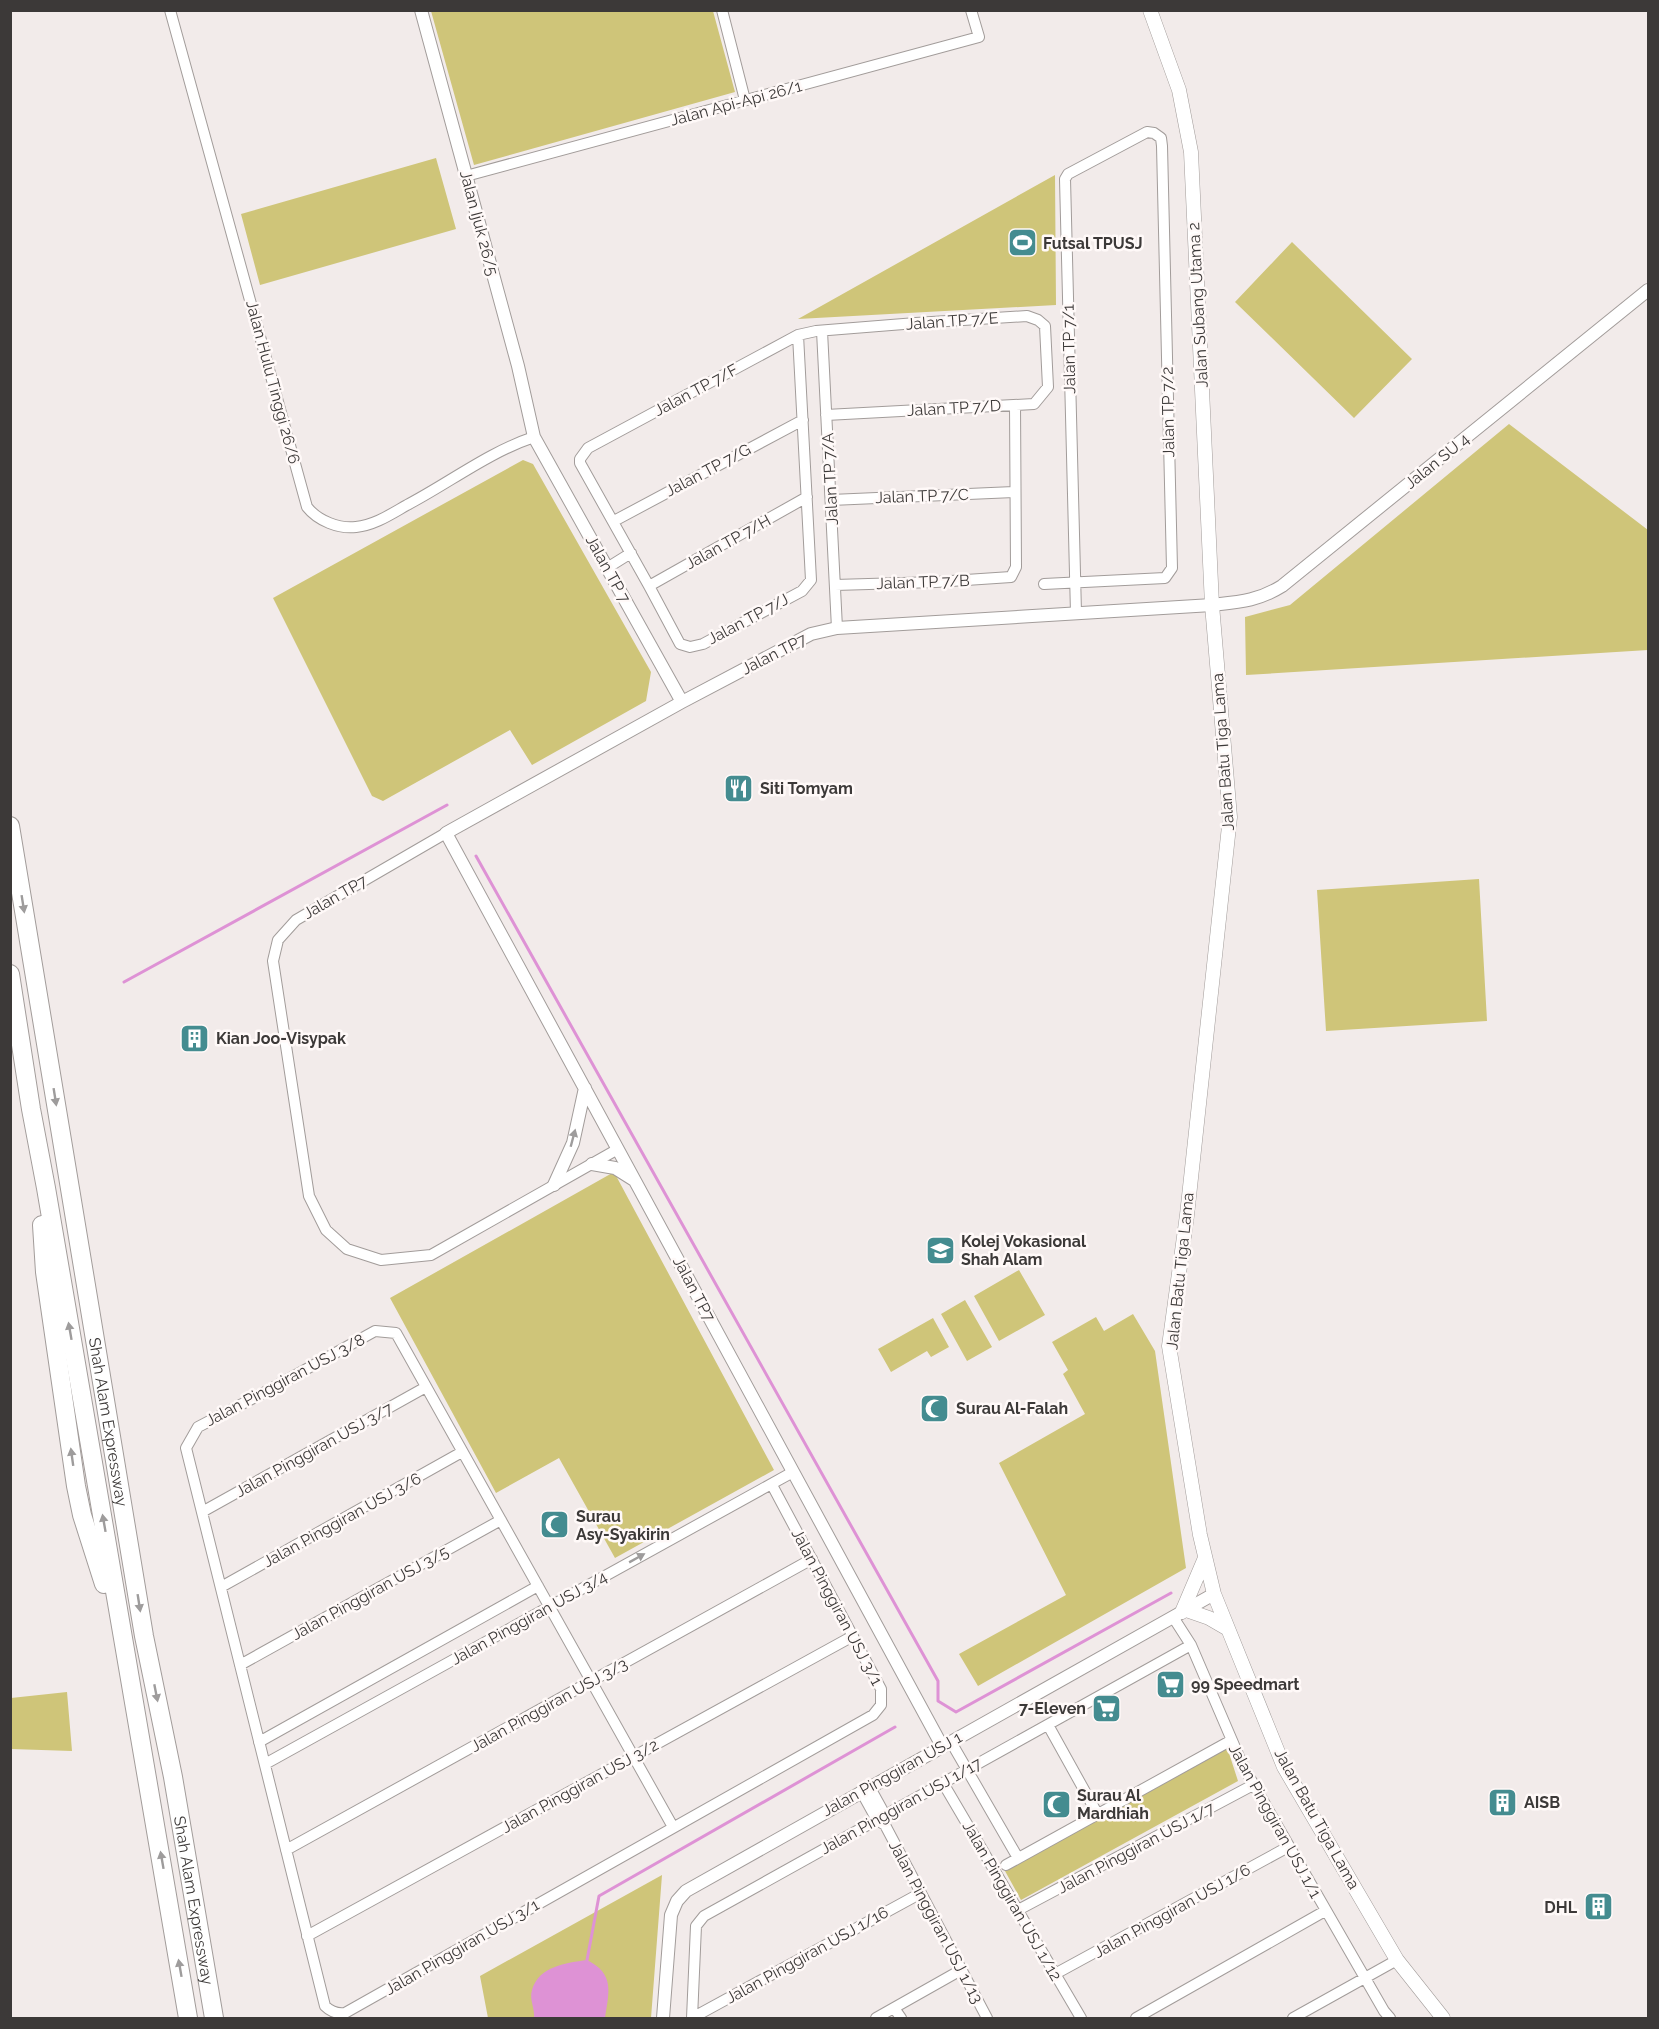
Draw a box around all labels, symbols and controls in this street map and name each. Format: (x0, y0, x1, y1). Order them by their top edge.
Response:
street label: Jalan Api-Api 26/1 (668, 76, 804, 130)
street label: Jalan Ijuk 26/5 (456, 168, 502, 278)
street label: Jalan Subang Utama 2 (1184, 222, 1212, 388)
sports icon: Futsal TPUSJ (1006, 227, 1038, 259)
place label: Futsal TPUSJ (1043, 234, 1143, 253)
street label: Jalan Hulu Tinggi 26/6 (242, 298, 304, 466)
street label: Jalan TP 7/1 (1059, 304, 1079, 394)
street label: Jalan TP 7/E (905, 308, 999, 334)
street label: Jalan TP 7/F (651, 360, 741, 420)
street label: Jalan TP 7/2 (1158, 366, 1178, 458)
street label: Jalan TP 7/D (906, 396, 1002, 420)
street label: Jalan SU 4 (1401, 429, 1473, 493)
street label: Jalan TP 7/A (818, 432, 842, 526)
street label: Jalan TP 7/G (662, 440, 754, 500)
street label: Jalan TP 7/C (875, 485, 969, 507)
street label: Jalan TP 7/H (682, 511, 774, 573)
street label: Jalan TP 7 (582, 532, 635, 606)
street label: Jalan TP 7/B (876, 571, 970, 593)
street label: Jalan TP 7/J (704, 590, 792, 648)
street label: Jalan TP7 (738, 629, 810, 678)
street label: Jalan Batu Tiga Lama (1208, 673, 1238, 831)
restaurant icon: Siti Tomyam (723, 772, 755, 804)
place label: Siti Tomyam (760, 779, 853, 798)
street label: Jalan TP7 (300, 871, 371, 923)
one-way arrow (19, 895, 28, 914)
building icon: Kian Joo-Visypak (179, 1022, 211, 1054)
place label: Kian Joo-Visypak (216, 1029, 346, 1048)
one-way arrow (51, 1087, 60, 1106)
one-way arrow (569, 1129, 579, 1147)
street label: Jalan Batu Tiga Lama (1162, 1191, 1198, 1351)
place label: Kolej Vokasional Shah Alam (961, 1232, 1087, 1269)
school or university icon: Kolej Vokasional Shah Alam (924, 1234, 956, 1266)
street label: Jalan TP7 (669, 1253, 719, 1325)
one-way arrow (65, 1321, 74, 1340)
street label: Jalan Pinggiran USJ 3/8 (202, 1330, 368, 1430)
street label: Shah Alam Expressway (85, 1336, 132, 1508)
mosque icon: Surau Al-Falah (919, 1392, 951, 1424)
street label: Jalan Pinggiran USJ 3/7 (232, 1399, 396, 1501)
place label: Surau Al-Falah (956, 1399, 1068, 1418)
one-way arrow (67, 1448, 76, 1467)
street label: Jalan Pinggiran USJ 3/6 (260, 1469, 424, 1571)
place label: Surau Asy-Syakirin (576, 1507, 670, 1544)
mosque icon: Surau Asy-Syakirin (539, 1509, 571, 1541)
one-way arrow (99, 1513, 108, 1532)
street label: Jalan Pinggiran USJ 3/1 (788, 1525, 886, 1689)
street label: Jalan Pinggiran USJ 3/5 (288, 1542, 452, 1644)
one-way arrow (629, 1553, 646, 1563)
street label: Jalan Pinggiran USJ 3/4 (448, 1567, 611, 1669)
one-way arrow (134, 1594, 143, 1613)
street label: Jalan Pinggiran USJ 3/3 (467, 1654, 631, 1756)
supermarket icon: 99 Speedmart (1154, 1668, 1186, 1700)
place label: 99 Speedmart (1191, 1675, 1300, 1694)
one-way arrow (152, 1684, 161, 1703)
supermarket icon: 7-Eleven (1091, 1692, 1123, 1724)
place label: 7-Eleven (1019, 1699, 1086, 1718)
street label: Jalan Pinggiran USJ 1 (819, 1728, 965, 1820)
street label: Jalan Pinggiran USJ 3/2 (498, 1735, 662, 1837)
street label: Jalan Pinggiran USJ 1/1 (1225, 1741, 1325, 1901)
street label: Jalan Batu Tiga Lama (1270, 1745, 1364, 1893)
street label: Jalan Pinggiran USJ 1/17 (817, 1753, 985, 1858)
place label: Surau Al Mardhiah (1077, 1786, 1149, 1823)
building icon: AISB (1487, 1786, 1519, 1818)
mosque icon: Surau Al Mardhiah (1040, 1788, 1072, 1820)
place label: AISB (1524, 1793, 1560, 1812)
street label: Jalan Pinggiran USJ 1/7 (1054, 1798, 1218, 1898)
street label: Shah Alam Expressway (170, 1814, 218, 1987)
street label: Jalan Pinggiran USJ 1/12 (958, 1818, 1066, 1984)
street label: Jalan Pinggiran USJ 1/13 (885, 1837, 987, 2007)
one-way arrow (157, 1850, 166, 1869)
street label: Jalan Pinggiran USJ 1/6 (1090, 1860, 1254, 1962)
building icon: DHL (1582, 1891, 1614, 1923)
street label: Jalan Pinggiran USJ 3/1 (382, 1895, 543, 1999)
place label: DHL (1544, 1898, 1578, 1917)
street label: Jalan Pinggiran USJ 1/16 (722, 1902, 892, 2008)
one-way arrow (175, 1959, 184, 1978)

